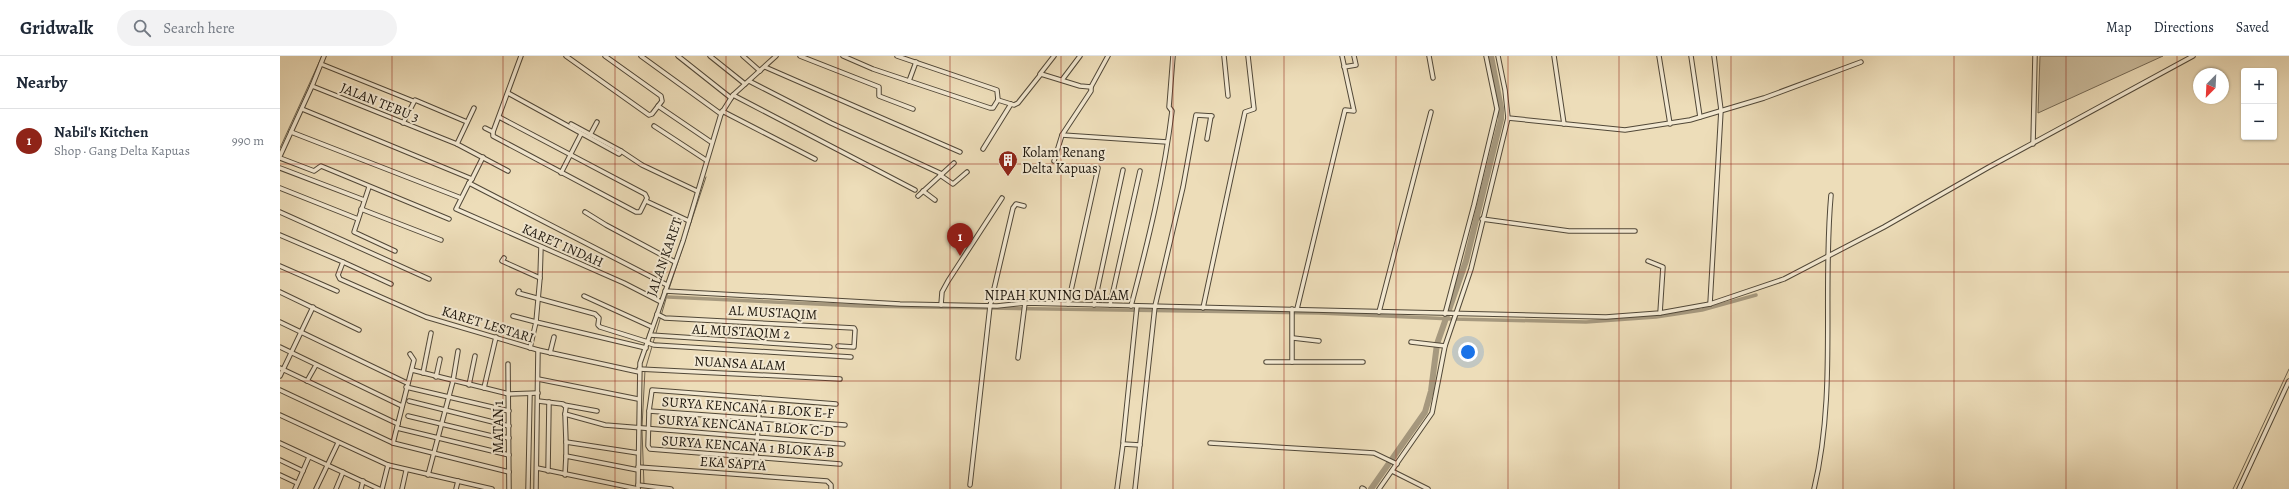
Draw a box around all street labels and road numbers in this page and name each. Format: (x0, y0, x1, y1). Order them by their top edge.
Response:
street label: JALAN TEBU 3 (338, 78, 422, 127)
street label: JALAN KARET (642, 215, 687, 299)
street label: KARET INDAH (519, 219, 607, 272)
street label: NIPAH KUNING DALAM (985, 286, 1130, 305)
street label: KARET LESTARI (439, 301, 536, 348)
street label: AL MUSTAQIM (727, 301, 818, 324)
street label: AL MUSTAQIM 2 (690, 319, 791, 344)
street label: NUANSA ALAM (694, 352, 786, 375)
street label: SURYA KENCANA 1 BLOK E-F (661, 392, 835, 423)
street label: MATAN 1 (489, 400, 508, 453)
street label: SURYA KENCANA 1 BLOK C-D (658, 410, 834, 441)
street label: SURYA KENCANA 1 BLOK A-B (661, 431, 835, 462)
street label: EKA SAPTA (699, 452, 768, 475)

